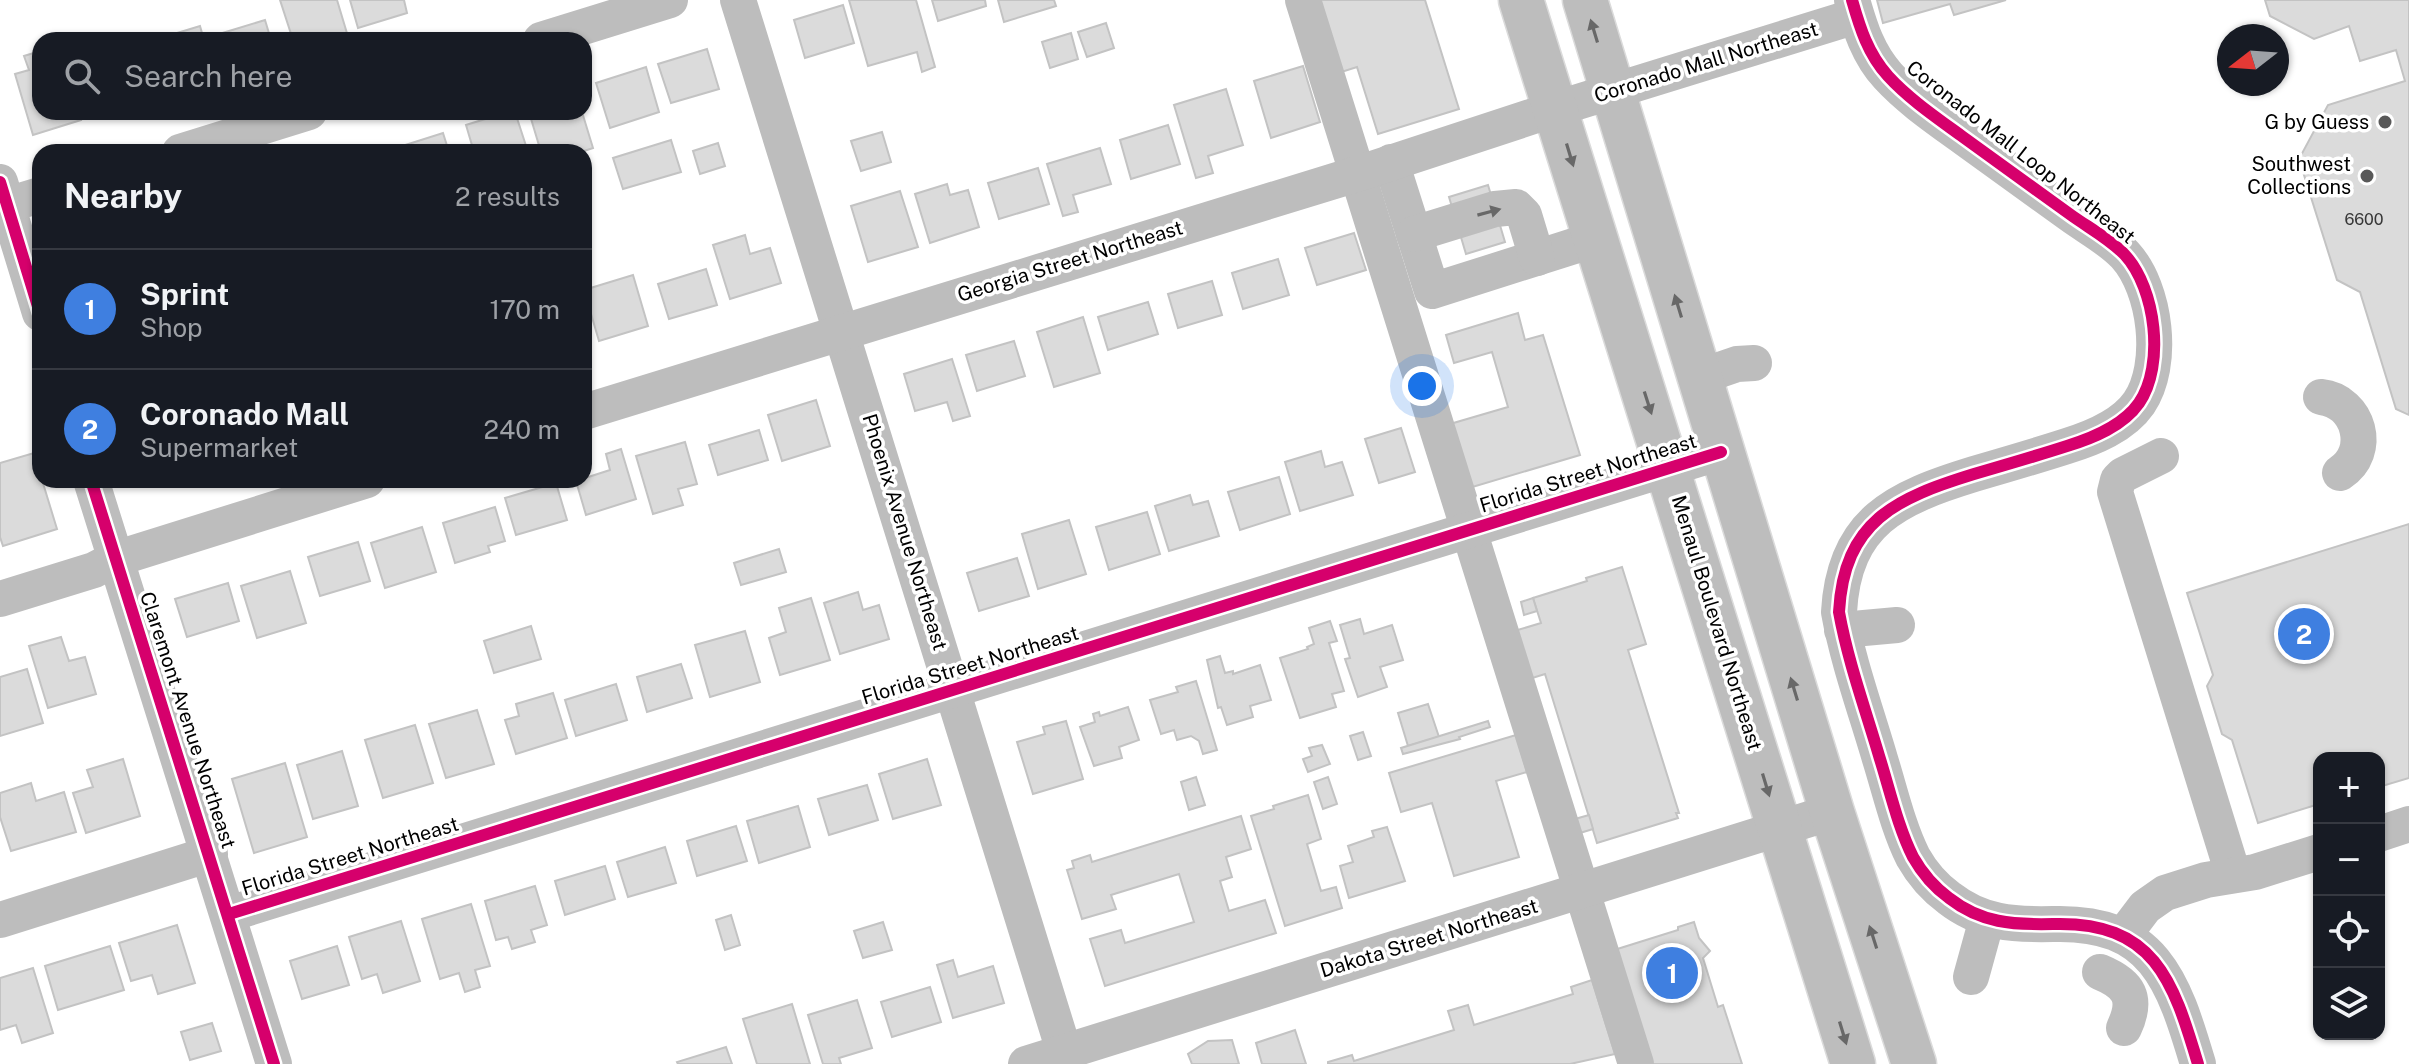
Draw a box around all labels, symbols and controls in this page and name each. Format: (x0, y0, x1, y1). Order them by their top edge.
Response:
street label: Coronado Mall Northeast (1591, 16, 1821, 108)
one-way arrow (1587, 18, 1600, 42)
north arrow (2217, 24, 2289, 96)
search box (32, 32, 592, 120)
icon: search (60, 54, 104, 98)
street label: Coronado Mall Loop Northeast (1902, 55, 2140, 249)
text: Search here (124, 58, 292, 94)
place label: G by Guess (2264, 110, 2369, 134)
marker: G by Guess (2376, 113, 2394, 131)
one-way arrow (1564, 143, 1576, 167)
place label: Southwest Collections (2247, 152, 2351, 199)
marker: Southwest Collections (2358, 167, 2376, 185)
text: Nearby (64, 176, 182, 216)
text: 2 results (455, 181, 560, 212)
one-way arrow (1476, 205, 1501, 217)
house number: 6600 (2344, 210, 2384, 229)
street label: Georgia Street Northeast (954, 215, 1186, 307)
text: Sprint (140, 276, 229, 312)
text: 1 (84, 294, 96, 325)
text: 170 m (490, 294, 560, 325)
one-way arrow (1671, 294, 1683, 318)
text: Shop (140, 312, 203, 343)
your location (1402, 366, 1442, 406)
one-way arrow (1642, 391, 1655, 415)
text: Coronado Mall (140, 396, 349, 432)
street label: Phoenix Avenue Northeast (858, 411, 952, 653)
text: 2 (82, 414, 98, 445)
text: 240 m (483, 414, 560, 445)
street label: Florida Street Northeast (1477, 429, 1699, 517)
text: Supermarket (140, 432, 298, 463)
street label: Menaul Boulevard Northeast (1667, 492, 1767, 754)
street label: Claremont Avenue Northeast (135, 589, 241, 851)
pin: 2 (2278, 604, 2330, 664)
street label: Florida Street Northeast (859, 621, 1081, 709)
one-way arrow (1787, 676, 1800, 700)
map controls (2313, 752, 2385, 1040)
button: + (2313, 752, 2385, 824)
one-way arrow (1760, 773, 1773, 797)
street label: Florida Street Northeast (239, 812, 461, 900)
button: − (2313, 824, 2385, 896)
street label: Dakota Street Northeast (1317, 893, 1541, 983)
button: locate (2313, 896, 2385, 968)
one-way arrow (1866, 924, 1878, 948)
pin: 1 (1646, 943, 1698, 1003)
button: layers (2313, 968, 2385, 1040)
one-way arrow (1837, 1021, 1850, 1045)

